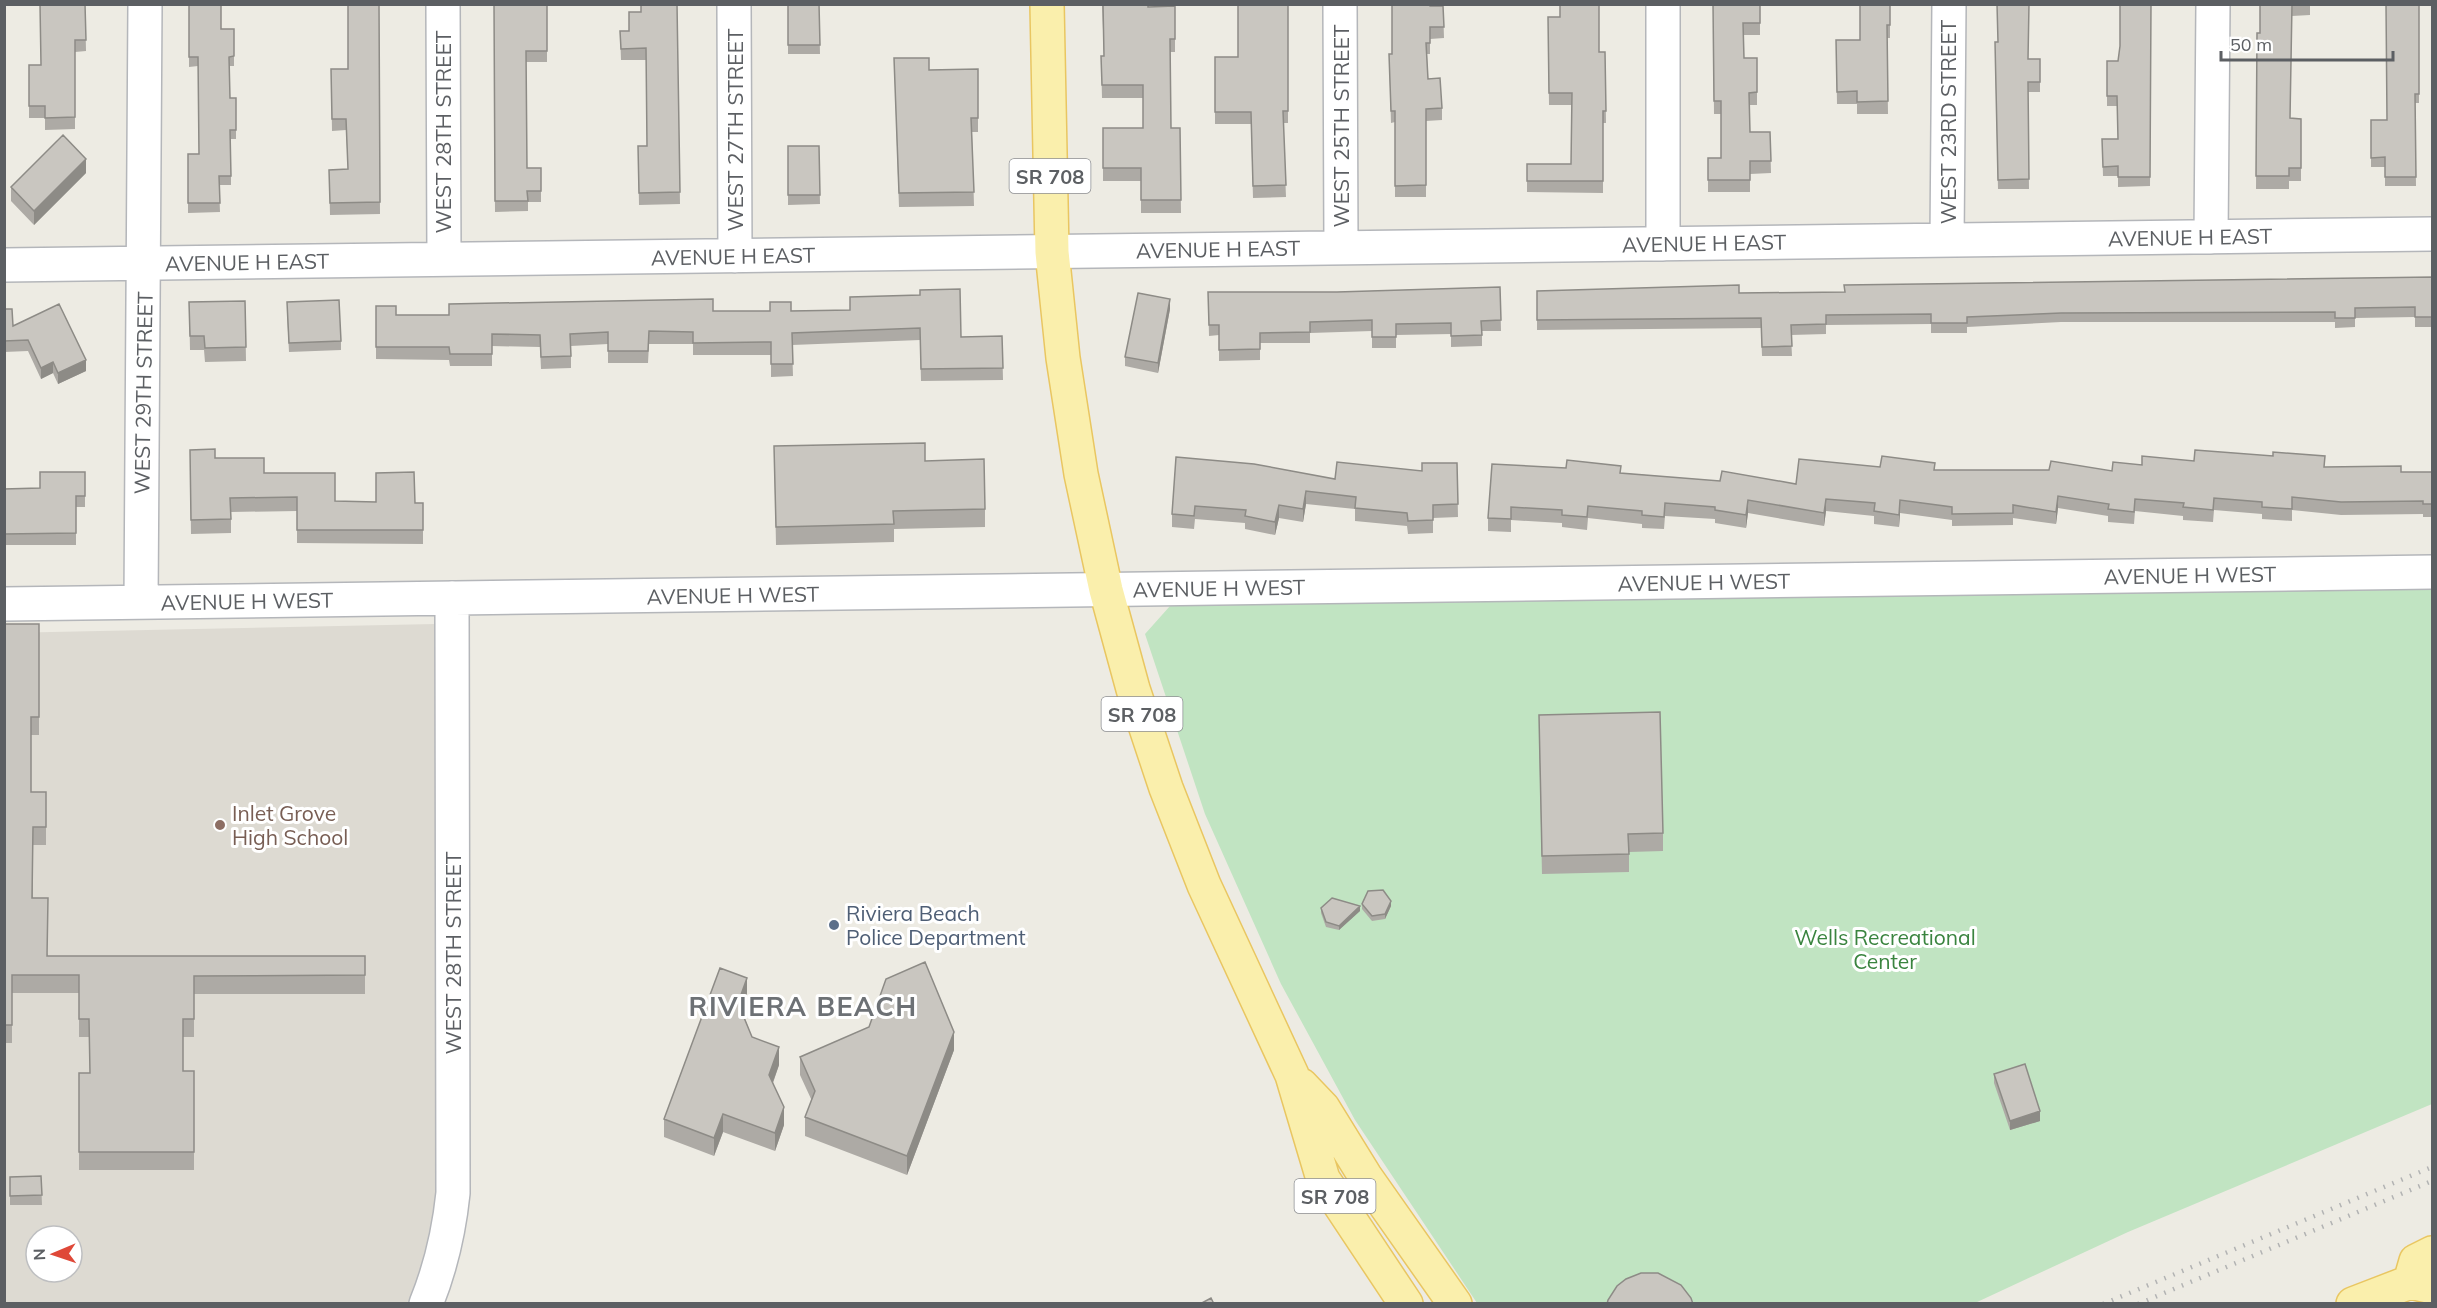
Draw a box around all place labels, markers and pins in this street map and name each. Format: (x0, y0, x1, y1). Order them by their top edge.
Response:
place label: Inlet Grove High School (232, 800, 348, 850)
marker: Inlet Grove High School (213, 818, 227, 832)
place label: Riviera Beach Police Department (846, 900, 1026, 950)
marker: Riviera Beach Police Department (827, 918, 841, 932)

